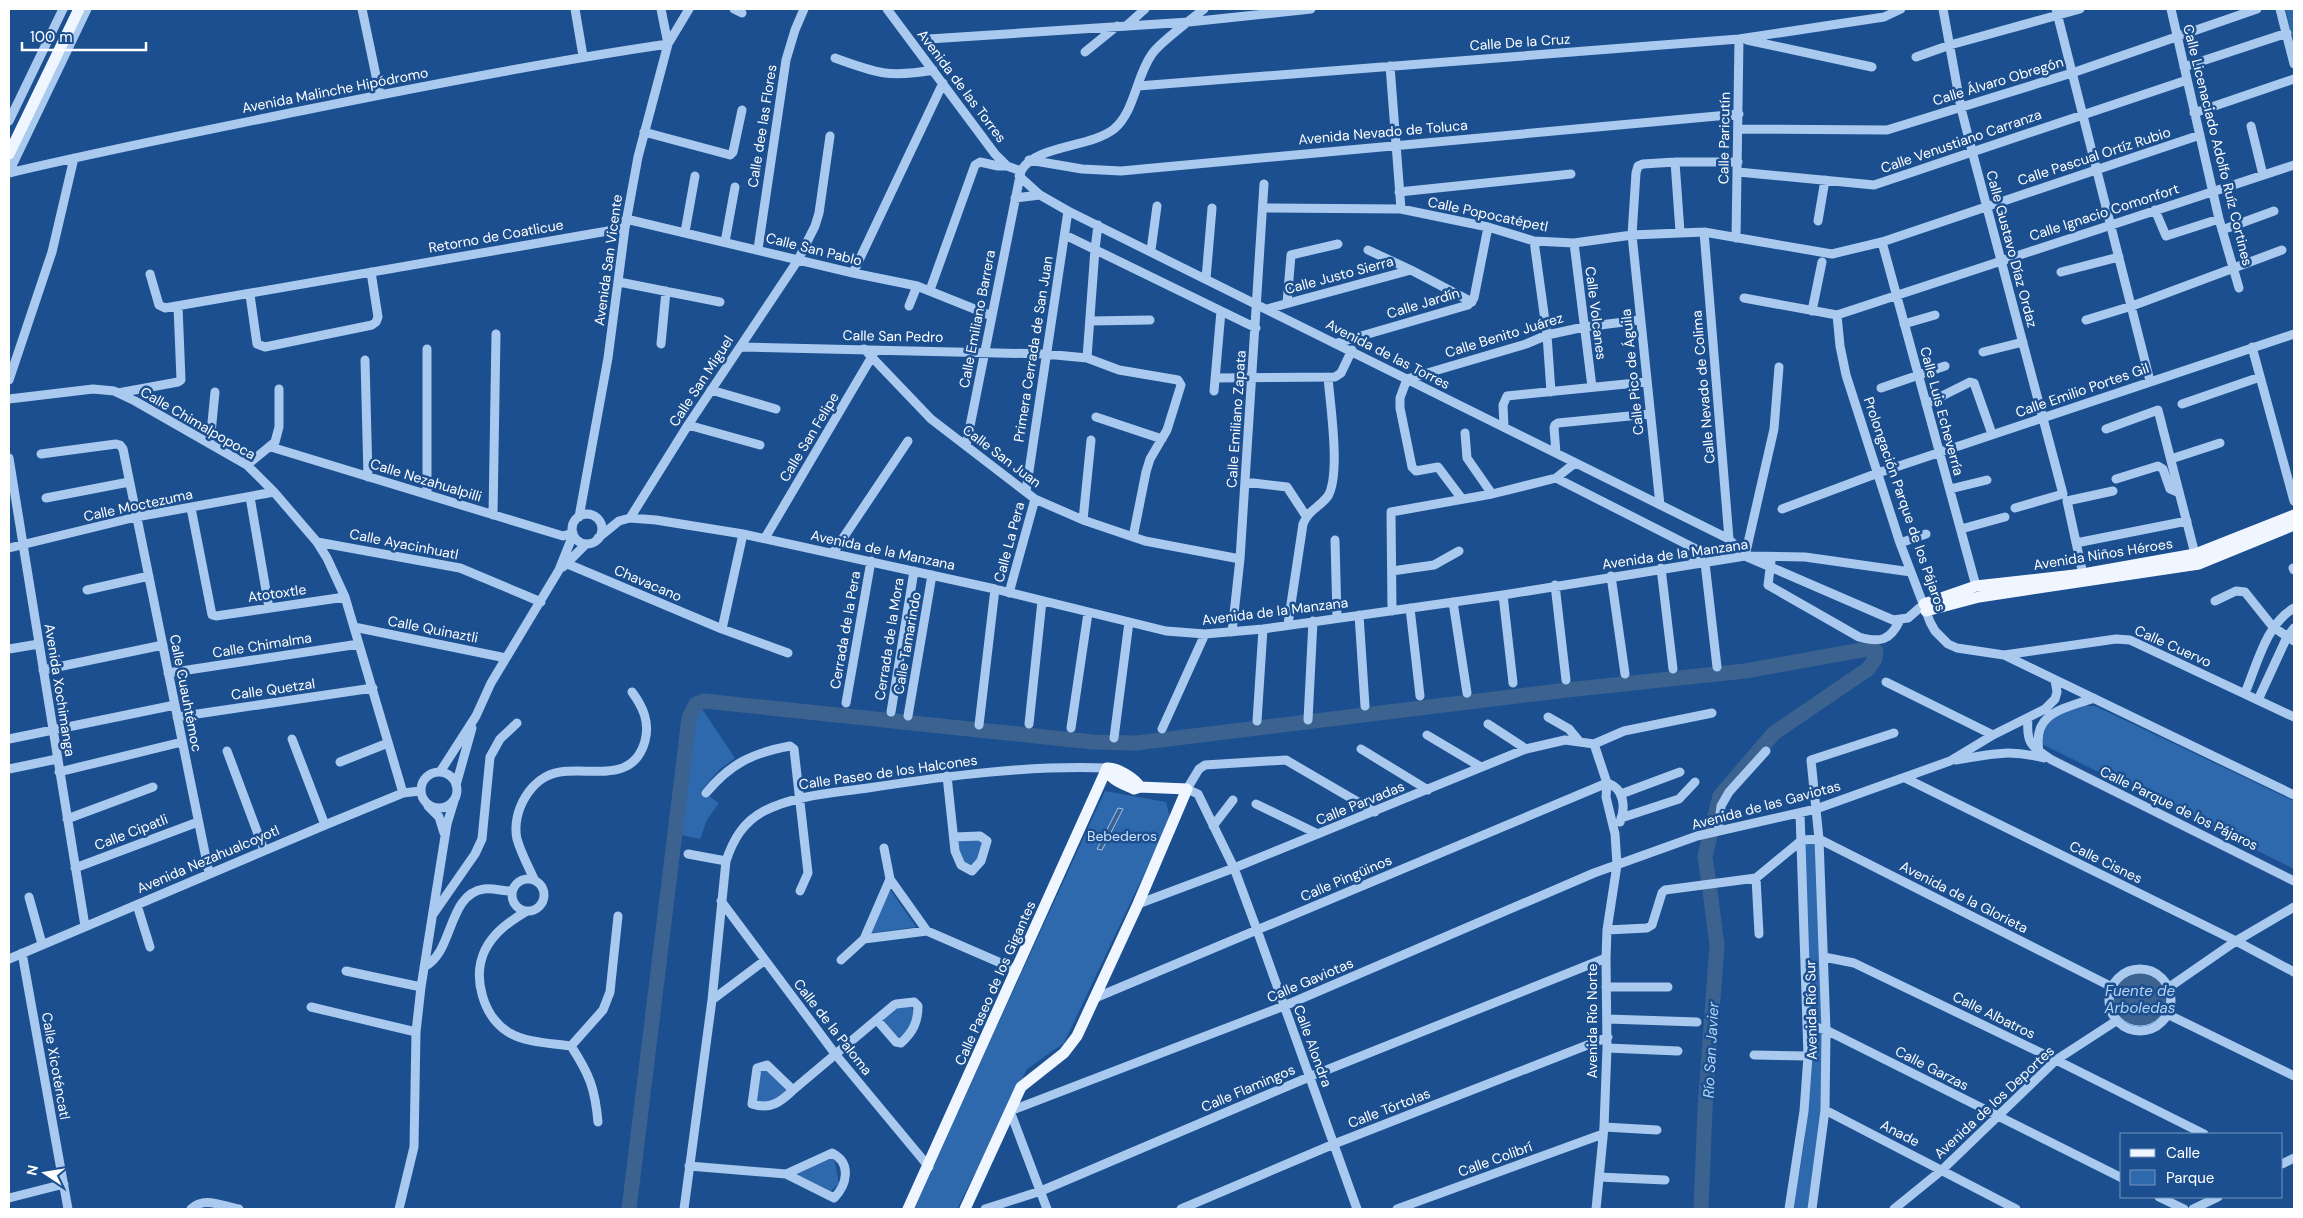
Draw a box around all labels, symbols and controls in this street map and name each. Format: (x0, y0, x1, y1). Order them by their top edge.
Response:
scale bar (22, 20, 146, 52)
street label: Calle Licenaciado Adolfo Ruíz Cortines (2179, 22, 2257, 268)
street label: Avenida de las Torres (914, 26, 1010, 146)
text: 100 m (30, 27, 73, 47)
street label: Calle De la Cruz (1469, 29, 1571, 55)
street label: Calle Álvaro Obregón (1930, 53, 2066, 109)
street label: Avenida Malinche Hipódromo (240, 63, 430, 117)
street label: Calle dee las Flores (743, 63, 781, 189)
street label: Calle Paricutín (1714, 92, 1734, 184)
street label: Calle Venustiano Carranza (1878, 105, 2044, 177)
street label: Avenida Nevado de Toluca (1298, 116, 1468, 148)
street label: Calle Pascual Ortíz Rubio (2015, 123, 2173, 189)
street label: Calle Gustavo Díaz Ordaz (1982, 168, 2042, 330)
street label: Calle Ignacio Comonfort (2027, 179, 2181, 245)
street label: Calle Popocatépetl (1426, 192, 1550, 236)
street label: Avenida San Vicente (590, 193, 626, 327)
street label: Retorno de Coatlicue (427, 215, 565, 257)
street label: Calle San Pablo (764, 228, 864, 270)
street label: Calle Emiliano Barrera (955, 248, 999, 390)
street label: Calle Justo Sierra (1283, 252, 1395, 298)
street label: Primera Cerrada de San Juan (1009, 255, 1057, 443)
street label: Calle Volcanes (1581, 265, 1611, 361)
street label: Calle Jardín (1384, 283, 1462, 323)
street label: Calle Benito Juárez (1443, 308, 1565, 362)
street label: Calle Pico de Águila (1616, 308, 1648, 436)
street label: Calle Nevado de Colima (1687, 310, 1719, 464)
street label: Avenida de las Torres (1323, 315, 1453, 393)
street label: Calle San Pedro (842, 326, 944, 346)
street label: Calle San Miguel (665, 332, 737, 430)
street label: Calle Luis Echeverría (1916, 345, 1968, 477)
street label: Calle Emiliano Zapata (1222, 350, 1250, 488)
street label: Calle Emilio Portes Gil (2013, 359, 2151, 421)
street label: Calle Chimalpopoca (137, 383, 259, 463)
street label: Calle San Felipe (775, 389, 843, 485)
street label: Prolongación Parque de los Pájaros (1860, 394, 1950, 614)
street label: Calle San Juan (959, 421, 1045, 491)
street label: Calle Nezahualpilli (368, 454, 484, 506)
street label: Calle Moctezuma (82, 485, 194, 525)
street label: Calle La Pera (990, 500, 1028, 584)
street label: Calle Ayacinhuatl (348, 525, 460, 563)
street label: Avenida de la Manzana (809, 526, 957, 574)
street label: Avenida Niños Héroes (2032, 534, 2174, 574)
street label: Avenida de la Manzana (1601, 535, 1749, 573)
street label: Chavacano (611, 561, 685, 605)
street label: Cerrada de la Pera (826, 570, 864, 690)
street label: Cerrada de la Mora (870, 576, 908, 702)
street label: Atotoxtle (247, 580, 307, 606)
street label: Calle Tamarindo (889, 590, 925, 696)
street label: Avenida de la Manzana (1201, 593, 1349, 629)
street label: Calle Quinaztli (386, 611, 480, 647)
street label: Calle Cuervo (2132, 621, 2214, 671)
street label: Avenida Xochimanga (41, 622, 79, 758)
street label: Calle Chimalma (211, 628, 313, 662)
street label: Calle Cuauhtémoc (166, 633, 206, 753)
street label: Calle Quetzal (230, 674, 316, 704)
street label: Calle Paseo de los Halcones (798, 751, 978, 793)
street label: Calle Parque de los Pájaros (2097, 762, 2261, 854)
street label: Avenida de las Gaviotas (1689, 776, 1843, 834)
street label: Calle Parvadas (1313, 777, 1407, 829)
street label: Calle Cipatli (92, 810, 170, 854)
street label: Avenida Nezahualcoyotl (134, 821, 282, 897)
park label: Bebederos (1087, 827, 1157, 845)
street label: Calle Cisnes (2067, 837, 2145, 887)
street label: Calle Pingüinos (1298, 851, 1394, 905)
street label: Avenida de la Glorieta (1897, 857, 2031, 937)
street label: Calle Paseo de los Gigantes (951, 898, 1039, 1068)
street label: Calle Gaviotas (1264, 954, 1356, 1006)
street label: Avenida Río Sur (1801, 960, 1821, 1060)
street label: Avenida Río Norte (1583, 963, 1601, 1078)
street label: Calle de la Paloma (790, 975, 876, 1079)
water label: Fuente de Arboledas (2104, 981, 2175, 1018)
street label: Calle Albatros (1950, 987, 2038, 1043)
water label: Río San Javier (1698, 1001, 1724, 1099)
street label: Calle Alondra (1290, 1003, 1336, 1089)
street label: Calle Xicoténcatl (38, 1011, 74, 1121)
street label: Calle Garzas (1892, 1042, 1972, 1094)
street label: Avenida de los Deportes (1930, 1042, 2058, 1162)
street label: Calle Flamingos (1198, 1060, 1298, 1116)
street label: Calle Tórtolas (1345, 1084, 1433, 1132)
street label: Anade (1877, 1116, 1923, 1150)
legend (2120, 1133, 2283, 1198)
street label: Calle Colibrí (1456, 1137, 1535, 1181)
text: Calle (2166, 1143, 2200, 1163)
north arrow (20, 1148, 70, 1198)
text: N (22, 1163, 42, 1177)
text: Parque (2166, 1168, 2214, 1188)

